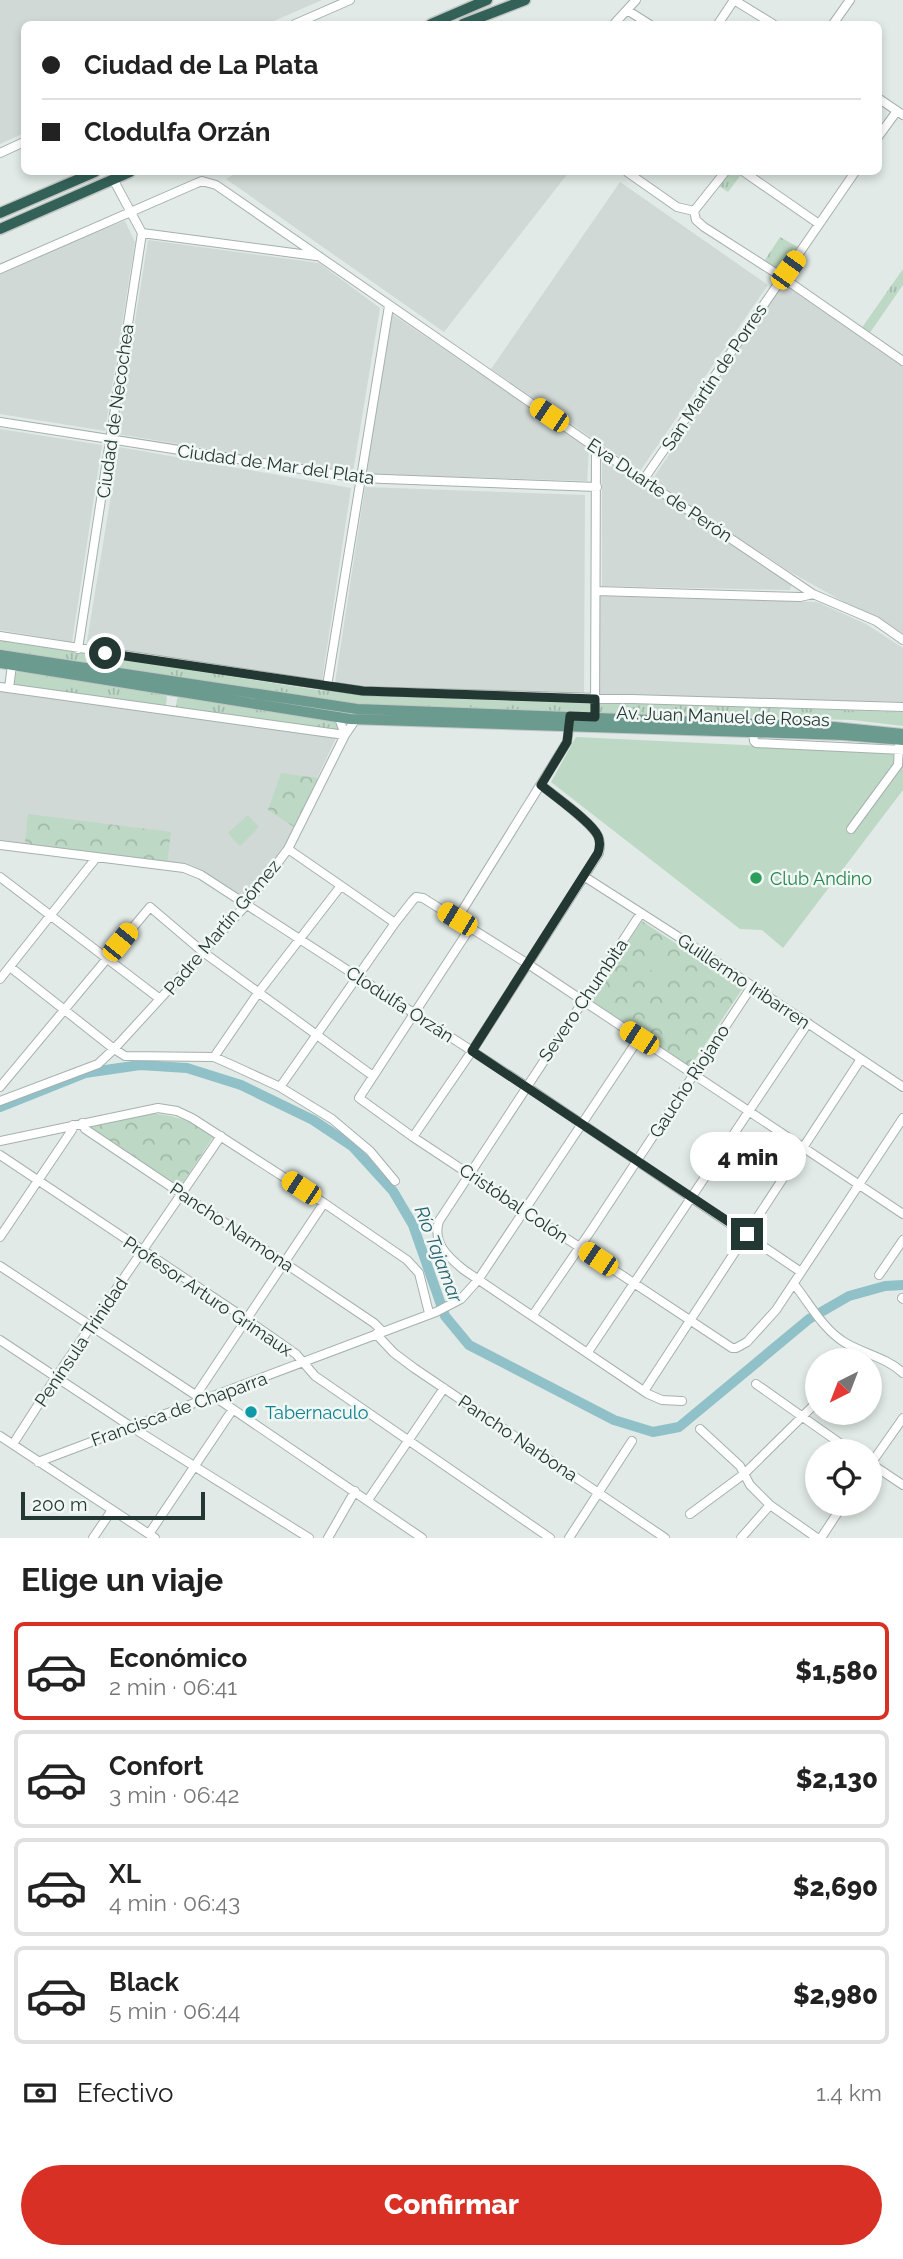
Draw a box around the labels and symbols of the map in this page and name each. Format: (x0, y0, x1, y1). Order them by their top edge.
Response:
car (768, 247, 809, 293)
street label: San Martín de Porres (657, 299, 771, 454)
street label: Ciudad de Necochea (92, 323, 138, 499)
car (526, 395, 573, 435)
street label: Eva Duarte de Perón (584, 434, 736, 546)
street label: Ciudad de Mar del Plata (176, 440, 376, 488)
route start (89, 637, 121, 669)
street label: Av. Juan Manuel de Rosas (616, 702, 830, 730)
street label: Padre Martín Gómez (159, 855, 285, 999)
place label: Club Andino (770, 868, 872, 889)
marker: Club Andino (748, 870, 764, 886)
car (434, 899, 481, 939)
car (99, 919, 142, 965)
street label: Guillermo Iribarren (674, 929, 814, 1033)
street label: Severo Chumbita (534, 935, 632, 1065)
street label: Clodulfa Orzán (342, 961, 458, 1047)
car (616, 1018, 663, 1058)
street label: Gaucho Riojano (645, 1020, 733, 1141)
callout: 4 min (689, 1132, 805, 1182)
street label: Cristóbal Colón (456, 1159, 572, 1247)
car (278, 1168, 325, 1208)
street label: Pancho Narmona (166, 1178, 298, 1276)
water label: Río Tajamar (411, 1203, 468, 1307)
route end (731, 1218, 763, 1250)
street label: Profesor Arturo Grimaux (120, 1232, 296, 1360)
car (575, 1239, 622, 1279)
street label: Península Trinidad (30, 1274, 132, 1410)
north arrow (805, 1348, 882, 1424)
street label: Francisca de Chaparra (88, 1367, 270, 1451)
street label: Pancho Narbona (454, 1390, 582, 1486)
place label: Tabernaculo (265, 1402, 369, 1423)
marker: Tabernaculo (243, 1404, 259, 1420)
scale bar (21, 1489, 205, 1521)

